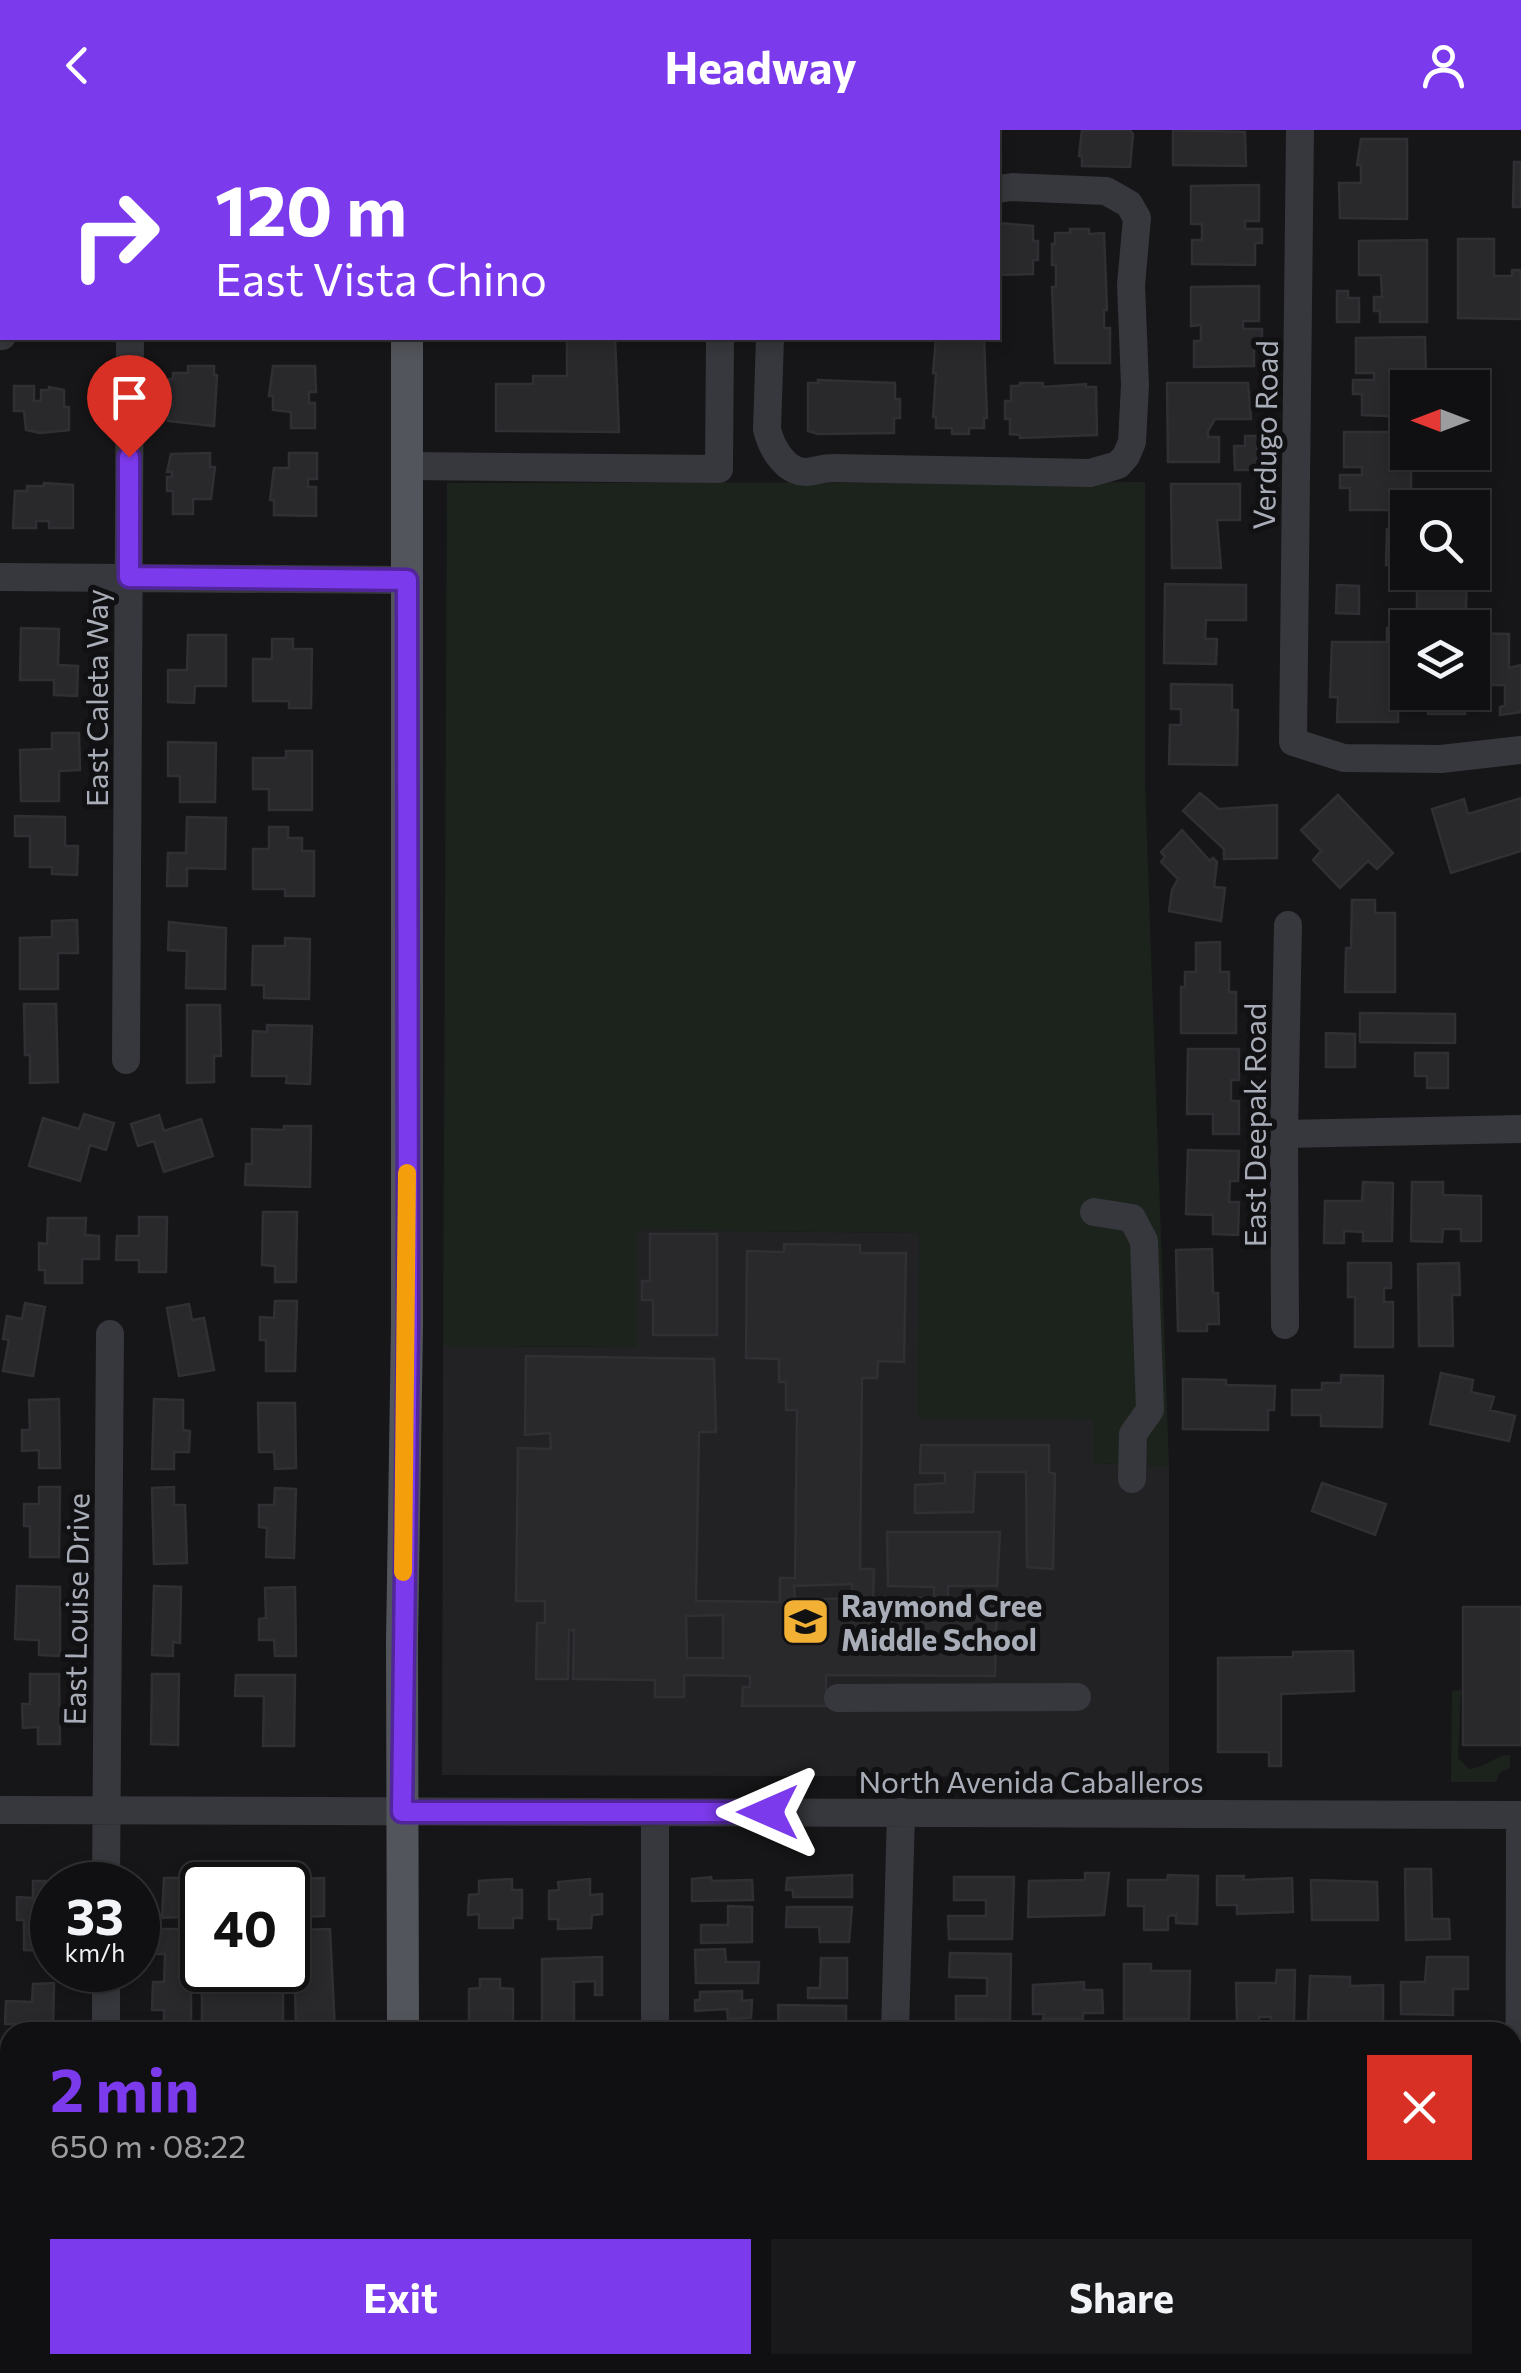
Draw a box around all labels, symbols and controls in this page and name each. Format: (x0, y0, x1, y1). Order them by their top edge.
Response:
icon: back (50, 38, 105, 93)
text: Headway (664, 38, 857, 93)
icon: person (1416, 38, 1471, 93)
text: 120 m (215, 165, 407, 250)
icon: right (50, 170, 180, 300)
text: East Vista Chino (215, 250, 547, 305)
street label: Verdugo Road (1244, 340, 1284, 530)
pin (87, 355, 172, 458)
icon: arrive (102, 370, 157, 425)
north arrow (1390, 370, 1490, 470)
map controls (1390, 370, 1490, 710)
button: search (1390, 490, 1490, 590)
street label: East Caleta Way (77, 589, 114, 807)
button: layers (1390, 610, 1490, 710)
street label: East Deepak Road (1235, 1003, 1272, 1247)
street label: East Louise Drive (54, 1493, 96, 1725)
place label: Raymond Cree Middle School (841, 1586, 1042, 1657)
school or university icon: Raymond Cree Middle School (780, 1595, 832, 1647)
position arrow (716, 1760, 820, 1864)
street label: North Avenida Caballeros (858, 1762, 1204, 1799)
speed limit sign: 40 (180, 1862, 310, 1992)
text: 33 (66, 1884, 124, 1945)
text: km/h (65, 1937, 125, 1967)
text: 2 min (50, 2051, 199, 2124)
button: close (1367, 2055, 1472, 2160)
text: 650 m · 08:22 (50, 2125, 246, 2165)
button: Exit (50, 2239, 751, 2354)
button: Share (771, 2239, 1472, 2354)

